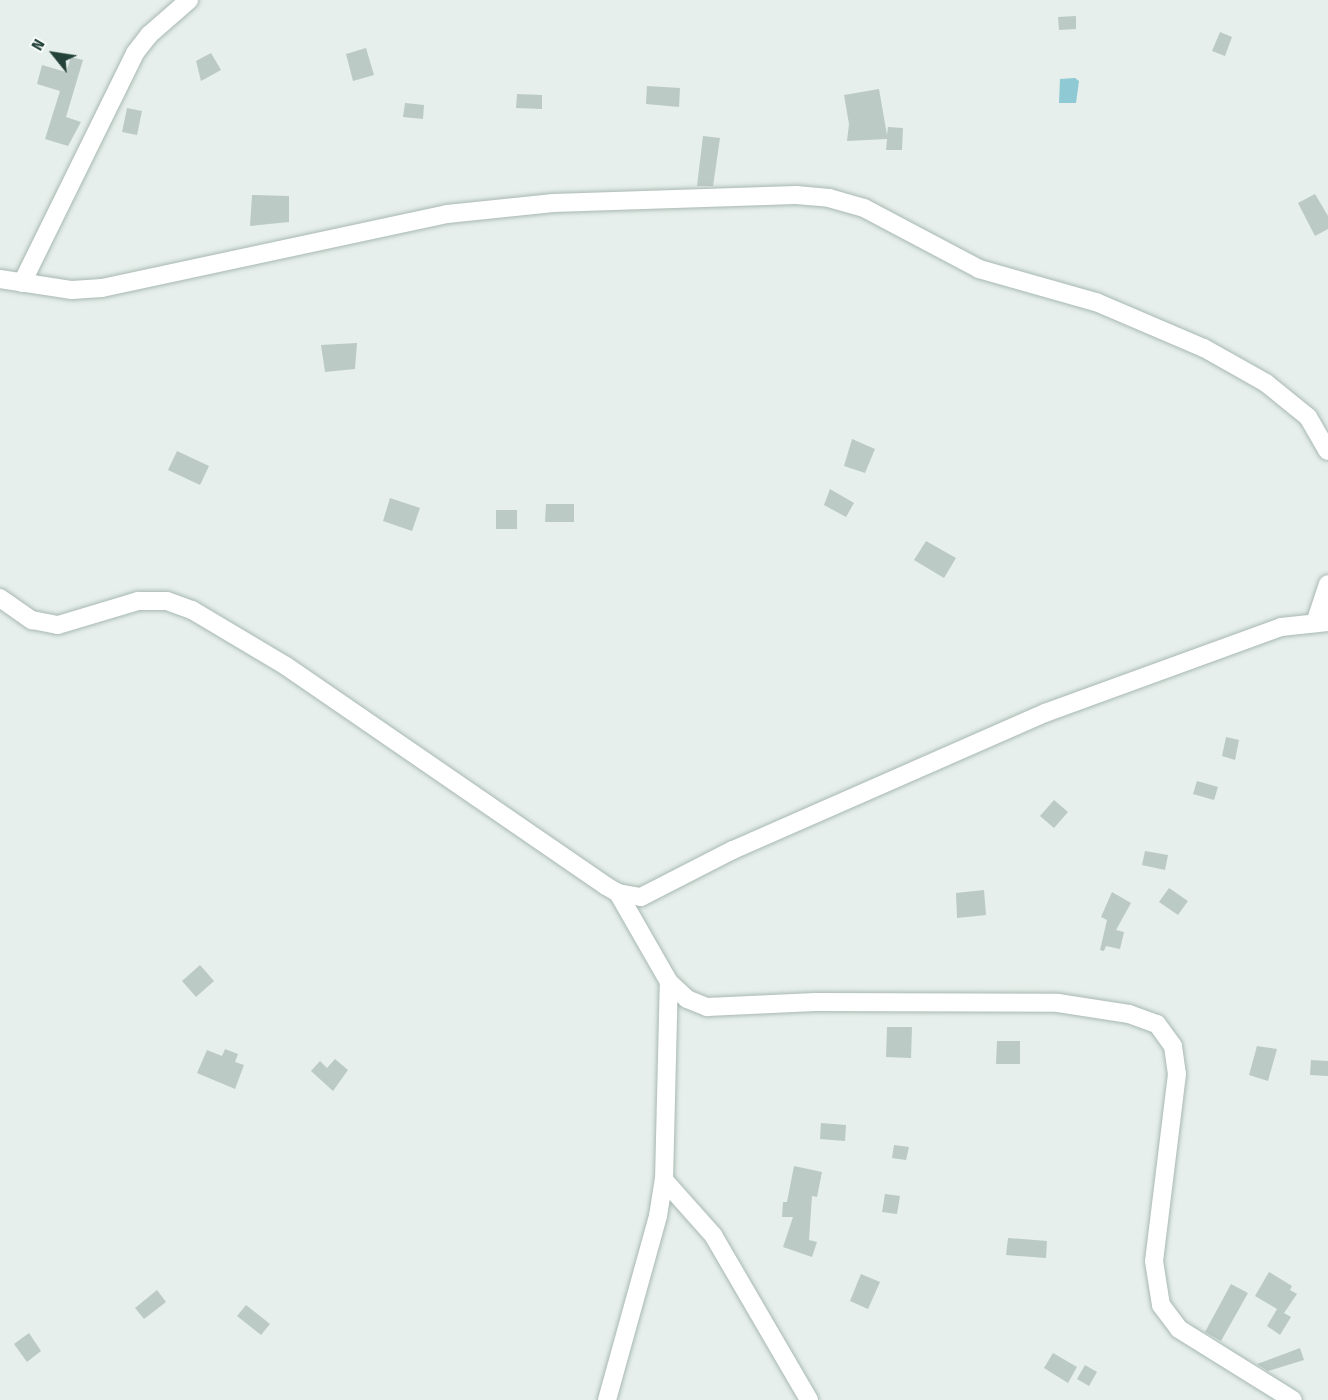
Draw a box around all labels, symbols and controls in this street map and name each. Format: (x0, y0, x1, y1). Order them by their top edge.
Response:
north arrow (24, 24, 84, 84)
text: N (27, 36, 49, 54)

